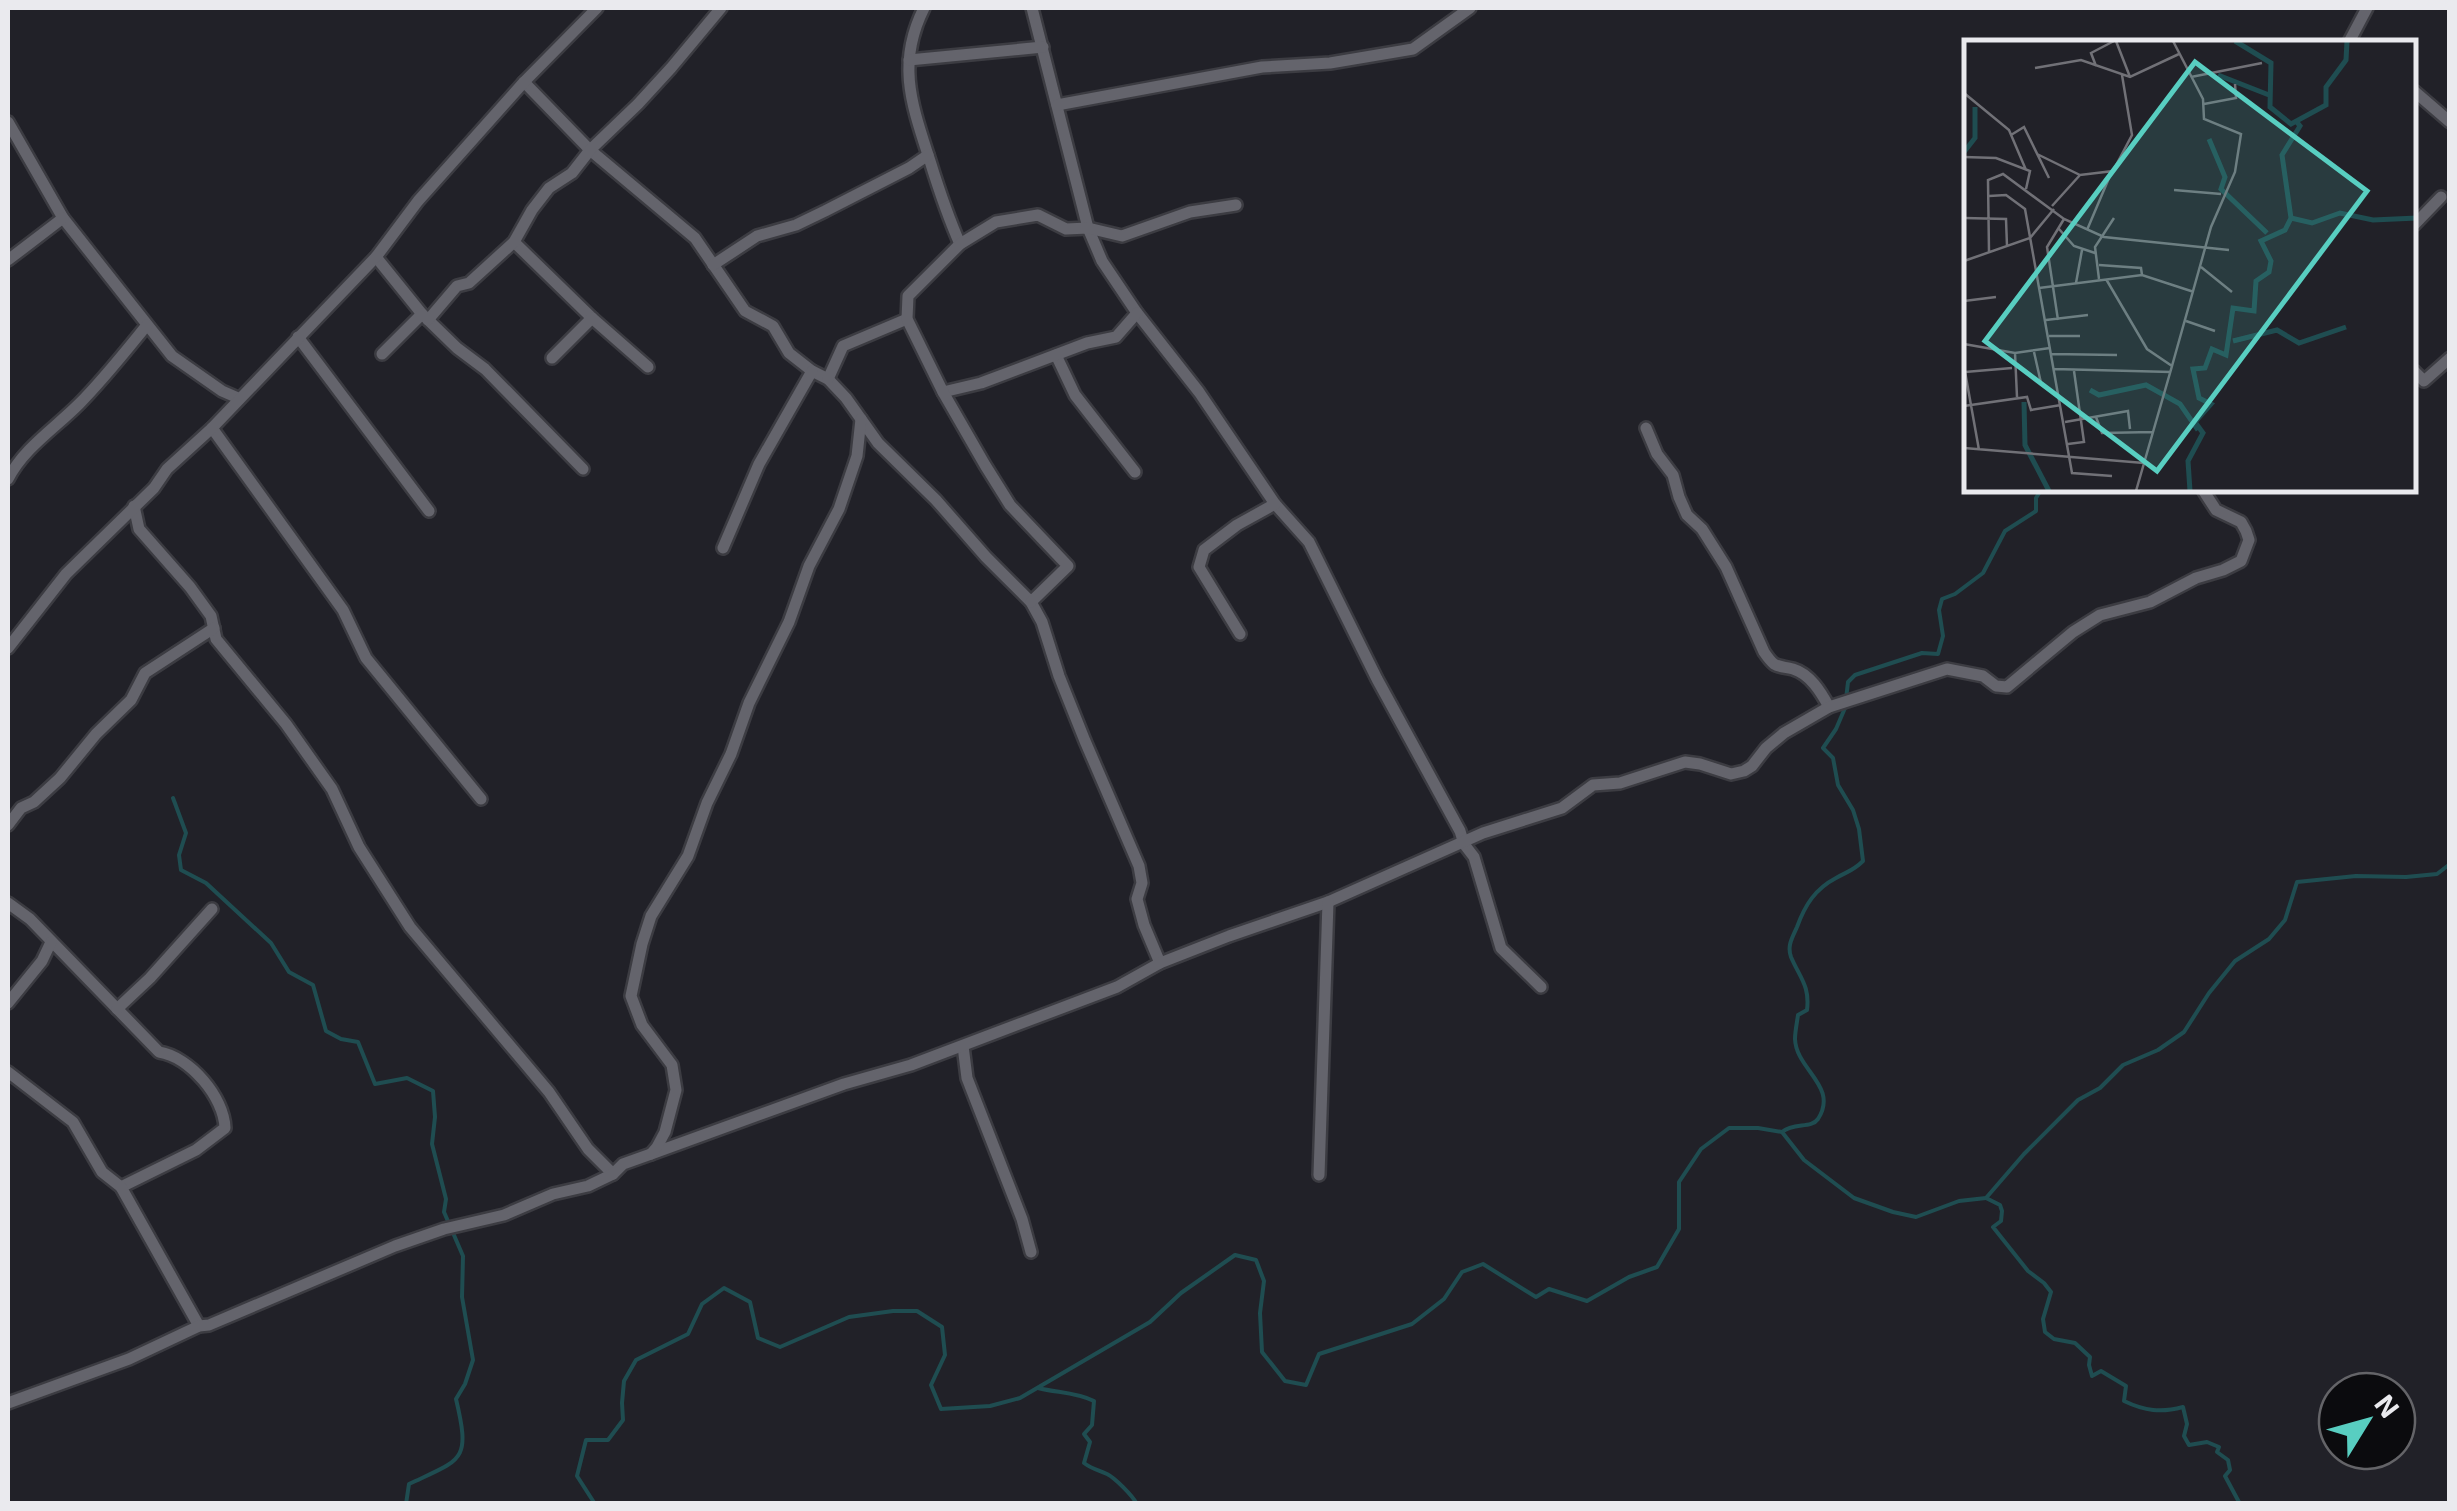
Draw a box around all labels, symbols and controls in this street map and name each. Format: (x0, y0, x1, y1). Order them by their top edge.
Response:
inset map (1964, 40, 2417, 492)
north arrow (2317, 1371, 2417, 1471)
text: N (2368, 1387, 2407, 1424)

